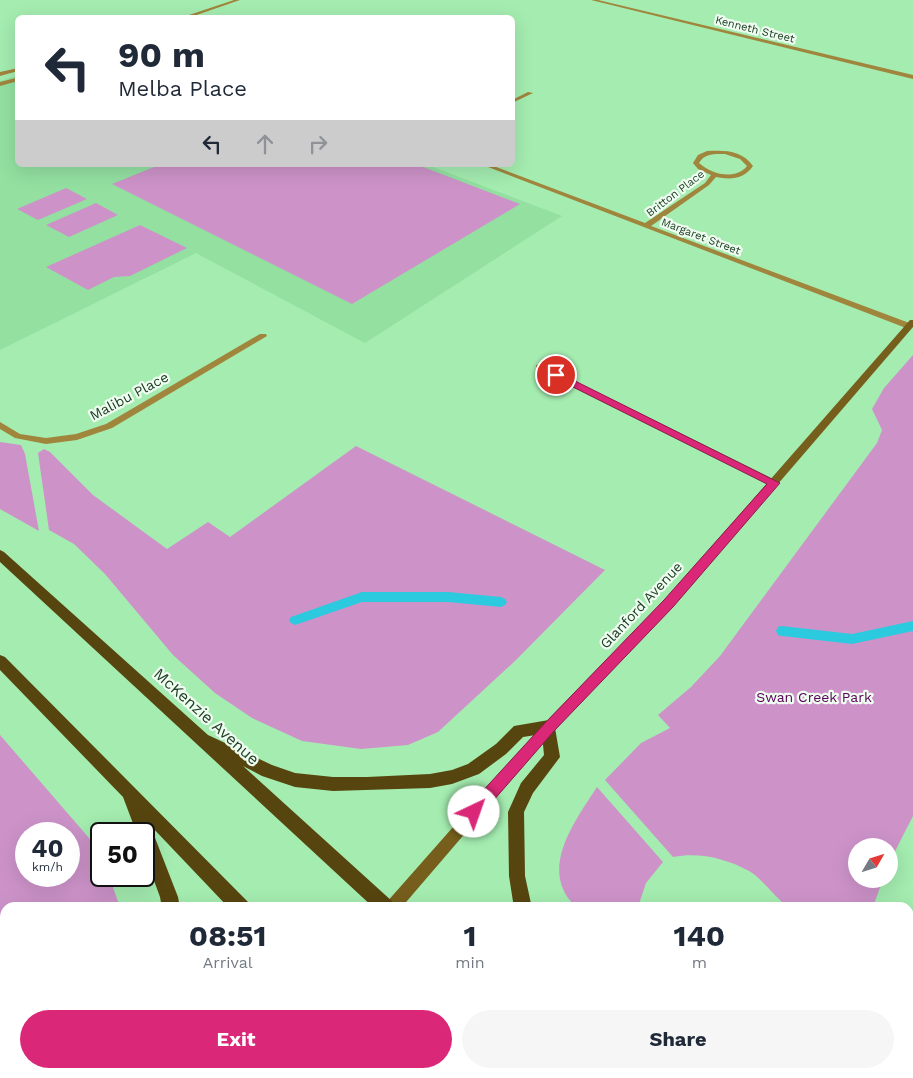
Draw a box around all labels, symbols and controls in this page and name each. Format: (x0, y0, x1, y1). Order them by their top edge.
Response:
street label: Kenneth Street (714, 13, 796, 46)
text: 90 m (118, 34, 205, 76)
icon: left (35, 35, 100, 100)
text: Melba Place (118, 76, 247, 101)
icon: left (198, 130, 226, 158)
icon: ahead (251, 130, 279, 158)
icon: right (304, 130, 332, 158)
street label: Britton Place (644, 167, 707, 219)
street label: Margaret Street (659, 215, 743, 258)
pin (535, 354, 577, 396)
icon: arrive (542, 361, 570, 389)
street label: Malibu Place (87, 369, 171, 423)
street label: Glanford Avenue (597, 558, 685, 652)
street label: McKenzie Avenue (150, 664, 263, 769)
park label: Swan Creek Park (756, 689, 872, 705)
position arrow (447, 785, 499, 837)
speed limit sign: 50 (90, 822, 155, 887)
text: 40 (31, 834, 64, 863)
north arrow (848, 838, 898, 888)
map controls (848, 838, 898, 888)
text: km/h (32, 860, 63, 874)
text: 08:51 (189, 918, 266, 953)
text: 1 (464, 918, 476, 953)
text: 140 (674, 918, 725, 953)
text: Arrival (203, 953, 253, 972)
text: min (455, 953, 485, 972)
text: m (692, 953, 707, 972)
button: Exit (20, 1010, 452, 1068)
button: Share (462, 1010, 894, 1068)

